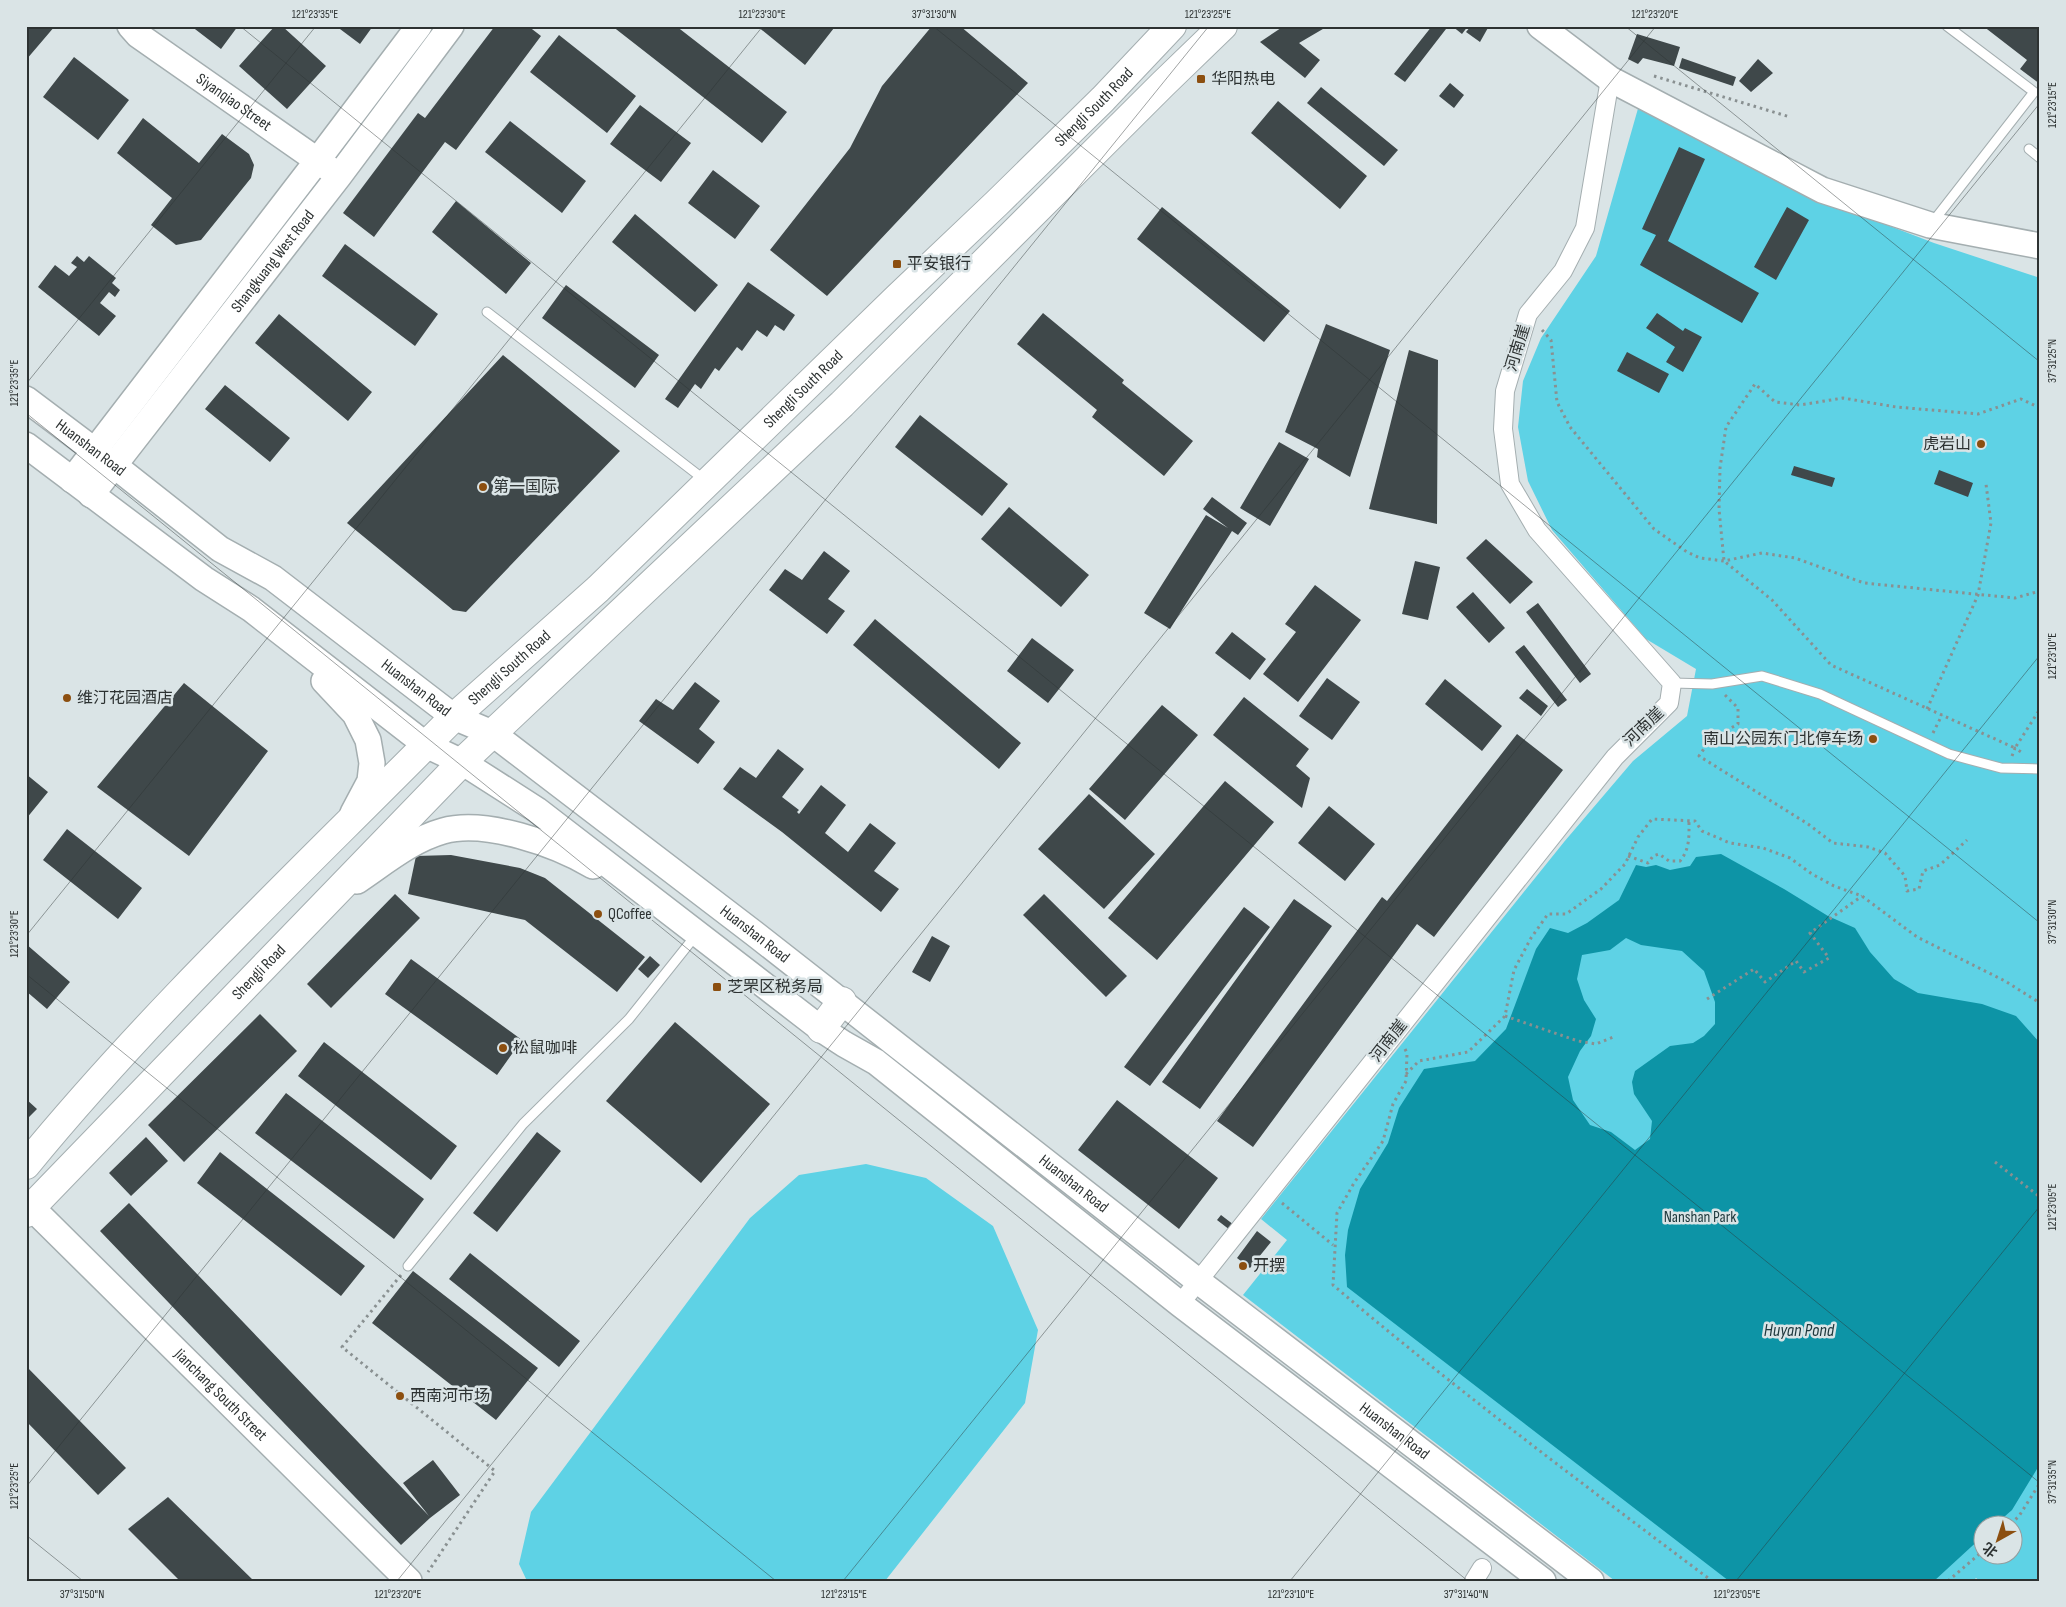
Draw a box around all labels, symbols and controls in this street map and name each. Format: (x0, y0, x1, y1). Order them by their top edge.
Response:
text: 121°23'35"E (292, 7, 338, 22)
text: 121°23'30"E (738, 7, 786, 22)
text: 37°31'30"N (912, 7, 956, 22)
text: 121°23'25"E (1185, 7, 1231, 22)
text: 121°23'20"E (1631, 7, 1679, 22)
street label: Shengli South Road (1051, 64, 1137, 151)
street label: Siyanqiao Street (192, 69, 275, 135)
place label: 华阳热电 (1211, 70, 1275, 89)
marker: 华阳热电 (1195, 73, 1207, 85)
text: 121°23'15"E (2045, 82, 2060, 128)
street label: Shangkuang West Road (227, 206, 318, 316)
place label: 平安银行 (907, 255, 971, 274)
marker: 平安银行 (891, 258, 903, 270)
street label: 河南崖 (1502, 322, 1534, 374)
text: 37°31'25"N (2045, 339, 2060, 383)
street label: Shengli South Road (760, 346, 847, 432)
text: 121°23'35"E (7, 360, 22, 406)
street label: Huanshan Road (52, 415, 130, 480)
place label: 虎岩山 (1923, 435, 1971, 454)
marker: 虎岩山 (1975, 438, 1987, 450)
place label: 第一国际 (493, 478, 557, 497)
marker: 第一国际 (477, 481, 489, 493)
street label: Shengli South Road (464, 626, 554, 709)
text: 121°23'10"E (2045, 633, 2060, 679)
street label: Huanshan Road (377, 655, 455, 721)
place label: 维汀花园酒店 (77, 689, 173, 708)
marker: 维汀花园酒店 (61, 692, 73, 704)
street label: 河南崖 (1620, 703, 1668, 751)
place label: 南山公园东门北停车场 (1703, 730, 1863, 749)
marker: 南山公园东门北停车场 (1867, 733, 1879, 745)
text: 37°31'30"N (2045, 900, 2060, 944)
street label: Huanshan Road (716, 901, 793, 967)
place label: QCoffee (608, 905, 652, 924)
marker: QCoffee (592, 908, 604, 920)
text: 121°23'30"E (7, 910, 22, 958)
street label: Shengli Road (228, 941, 290, 1004)
place label: 芝罘区税务局 (727, 978, 823, 997)
marker: 芝罘区税务局 (711, 981, 723, 993)
street label: 河南崖 (1367, 1016, 1411, 1066)
place label: 松鼠咖啡 (513, 1039, 577, 1058)
marker: 松鼠咖啡 (497, 1042, 509, 1054)
street label: Huanshan Road (1035, 1151, 1112, 1217)
text: 121°23'05"E (2045, 1183, 2060, 1230)
park label: Nanshan Park (1664, 1208, 1736, 1227)
place label: 开摆 (1253, 1257, 1285, 1276)
marker: 开摆 (1237, 1260, 1249, 1272)
water label: Huyan Pond (1764, 1320, 1835, 1341)
street label: Jianchang South Street (170, 1344, 271, 1445)
place label: 西南河市场 (410, 1387, 490, 1406)
marker: 西南河市场 (394, 1390, 406, 1402)
street label: Huanshan Road (1356, 1398, 1433, 1464)
text: 37°31'35"N (2045, 1460, 2060, 1504)
text: 121°23'25"E (7, 1463, 22, 1509)
north arrow (1974, 1514, 2024, 1564)
text: 北 (1979, 1539, 2001, 1561)
text: 37°31'50"N (60, 1587, 104, 1602)
text: 121°23'20"E (374, 1587, 422, 1602)
text: 121°23'15"E (821, 1587, 867, 1602)
text: 121°23'10"E (1268, 1587, 1314, 1602)
text: 37°31'40"N (1444, 1587, 1488, 1602)
text: 121°23'05"E (1714, 1587, 1761, 1602)

